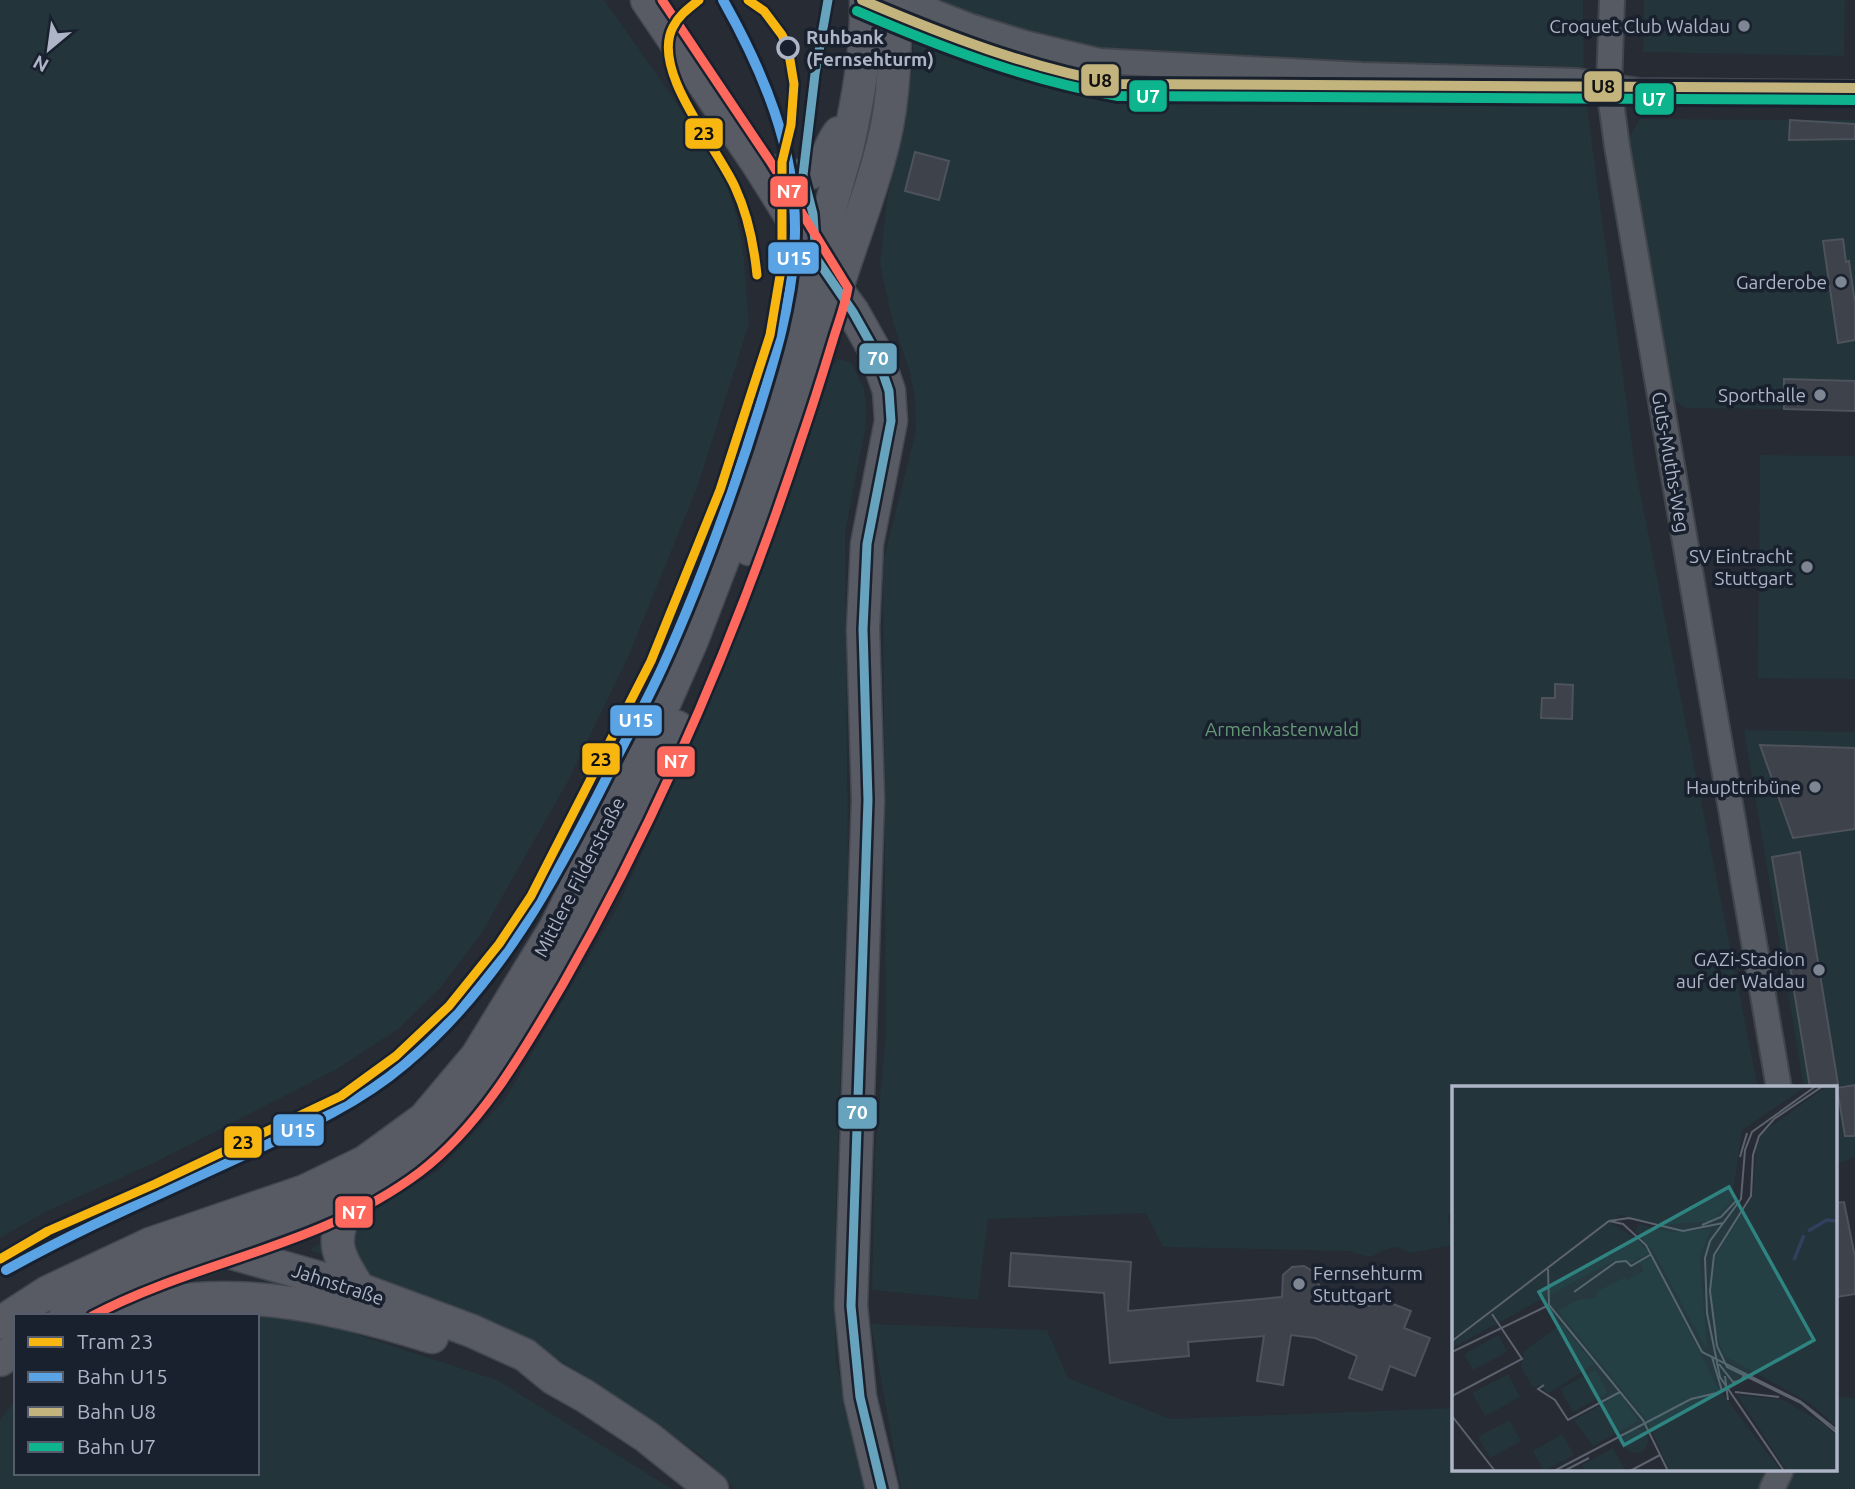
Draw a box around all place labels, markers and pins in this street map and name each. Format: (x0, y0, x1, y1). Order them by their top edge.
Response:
place label: Croquet Club Waldau (1549, 15, 1730, 37)
marker: Croquet Club Waldau (1736, 18, 1752, 34)
place label: Ruhbank (Fernsehturm) (806, 26, 934, 70)
marker: Ruhbank (Fernsehturm) (777, 37, 799, 59)
place label: Garderobe (1736, 271, 1827, 293)
marker: Garderobe (1833, 274, 1849, 290)
place label: Sporthalle (1718, 384, 1806, 406)
marker: Sporthalle (1812, 387, 1828, 403)
place label: SV Eintracht Stuttgart (1689, 545, 1794, 589)
marker: SV Eintracht Stuttgart (1799, 559, 1815, 575)
place label: Haupttribüne (1686, 776, 1801, 798)
marker: Haupttribüne (1807, 779, 1823, 795)
place label: GAZi-Stadion auf der Waldau (1676, 948, 1805, 992)
marker: GAZi-Stadion auf der Waldau (1811, 962, 1827, 978)
place label: Fernsehturm Stuttgart (1313, 1262, 1423, 1306)
marker: Fernsehturm Stuttgart (1291, 1276, 1307, 1292)

